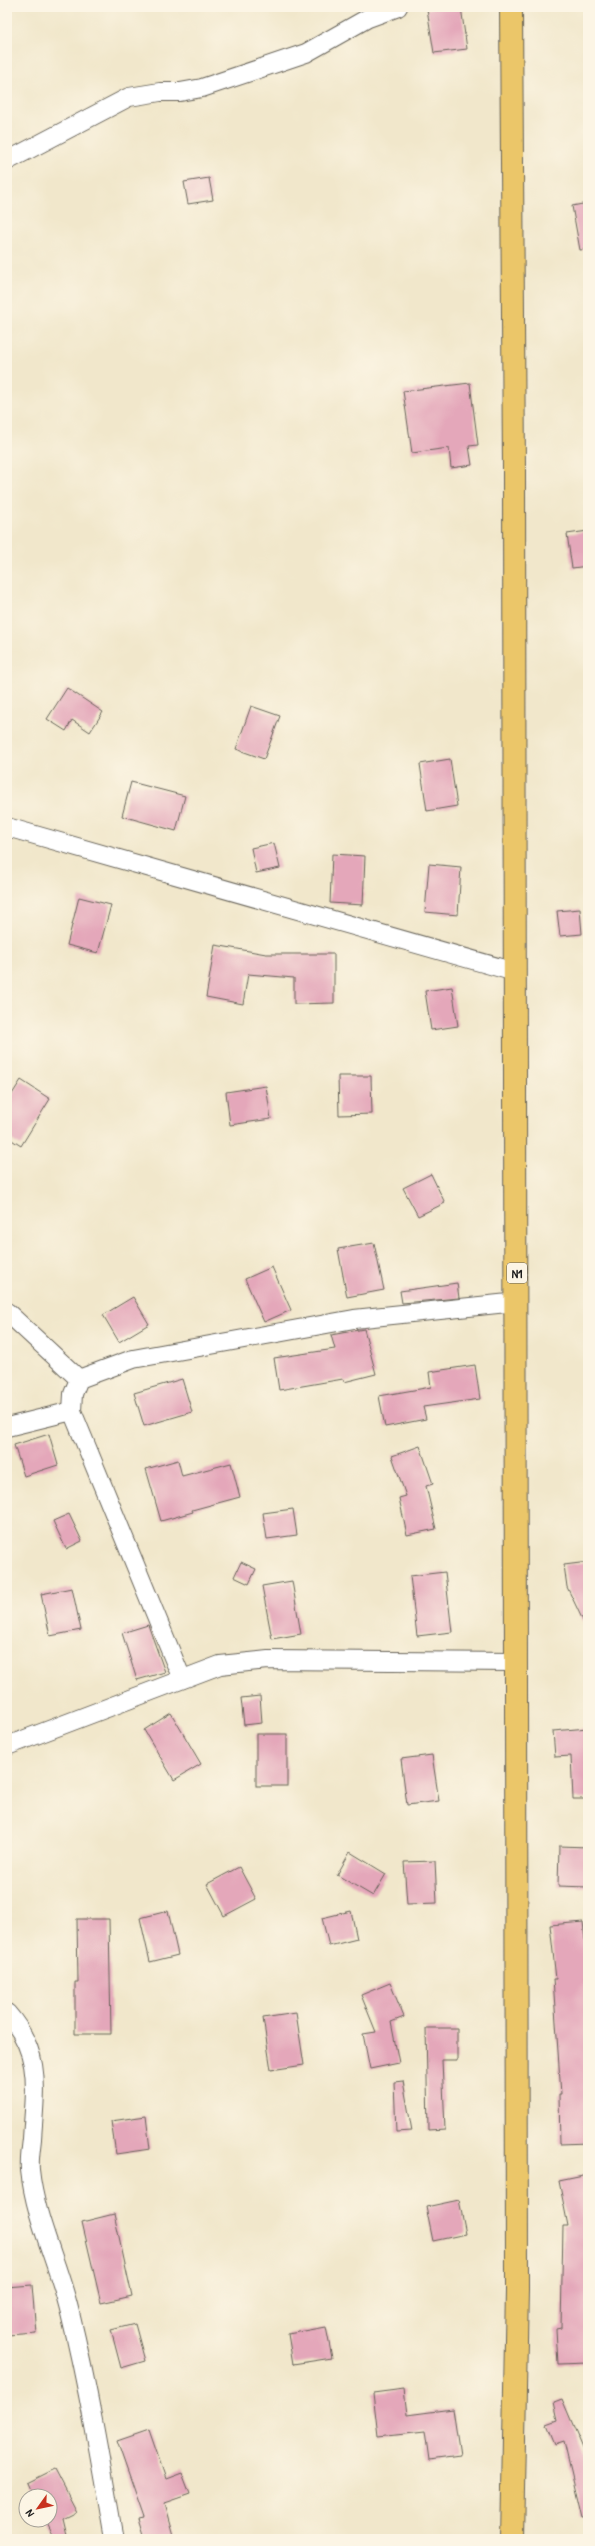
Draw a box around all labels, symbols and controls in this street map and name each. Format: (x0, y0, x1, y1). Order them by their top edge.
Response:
road number: N1 (507, 1263, 527, 1283)
north arrow (18, 2488, 58, 2528)
text: N (22, 2507, 37, 2520)

